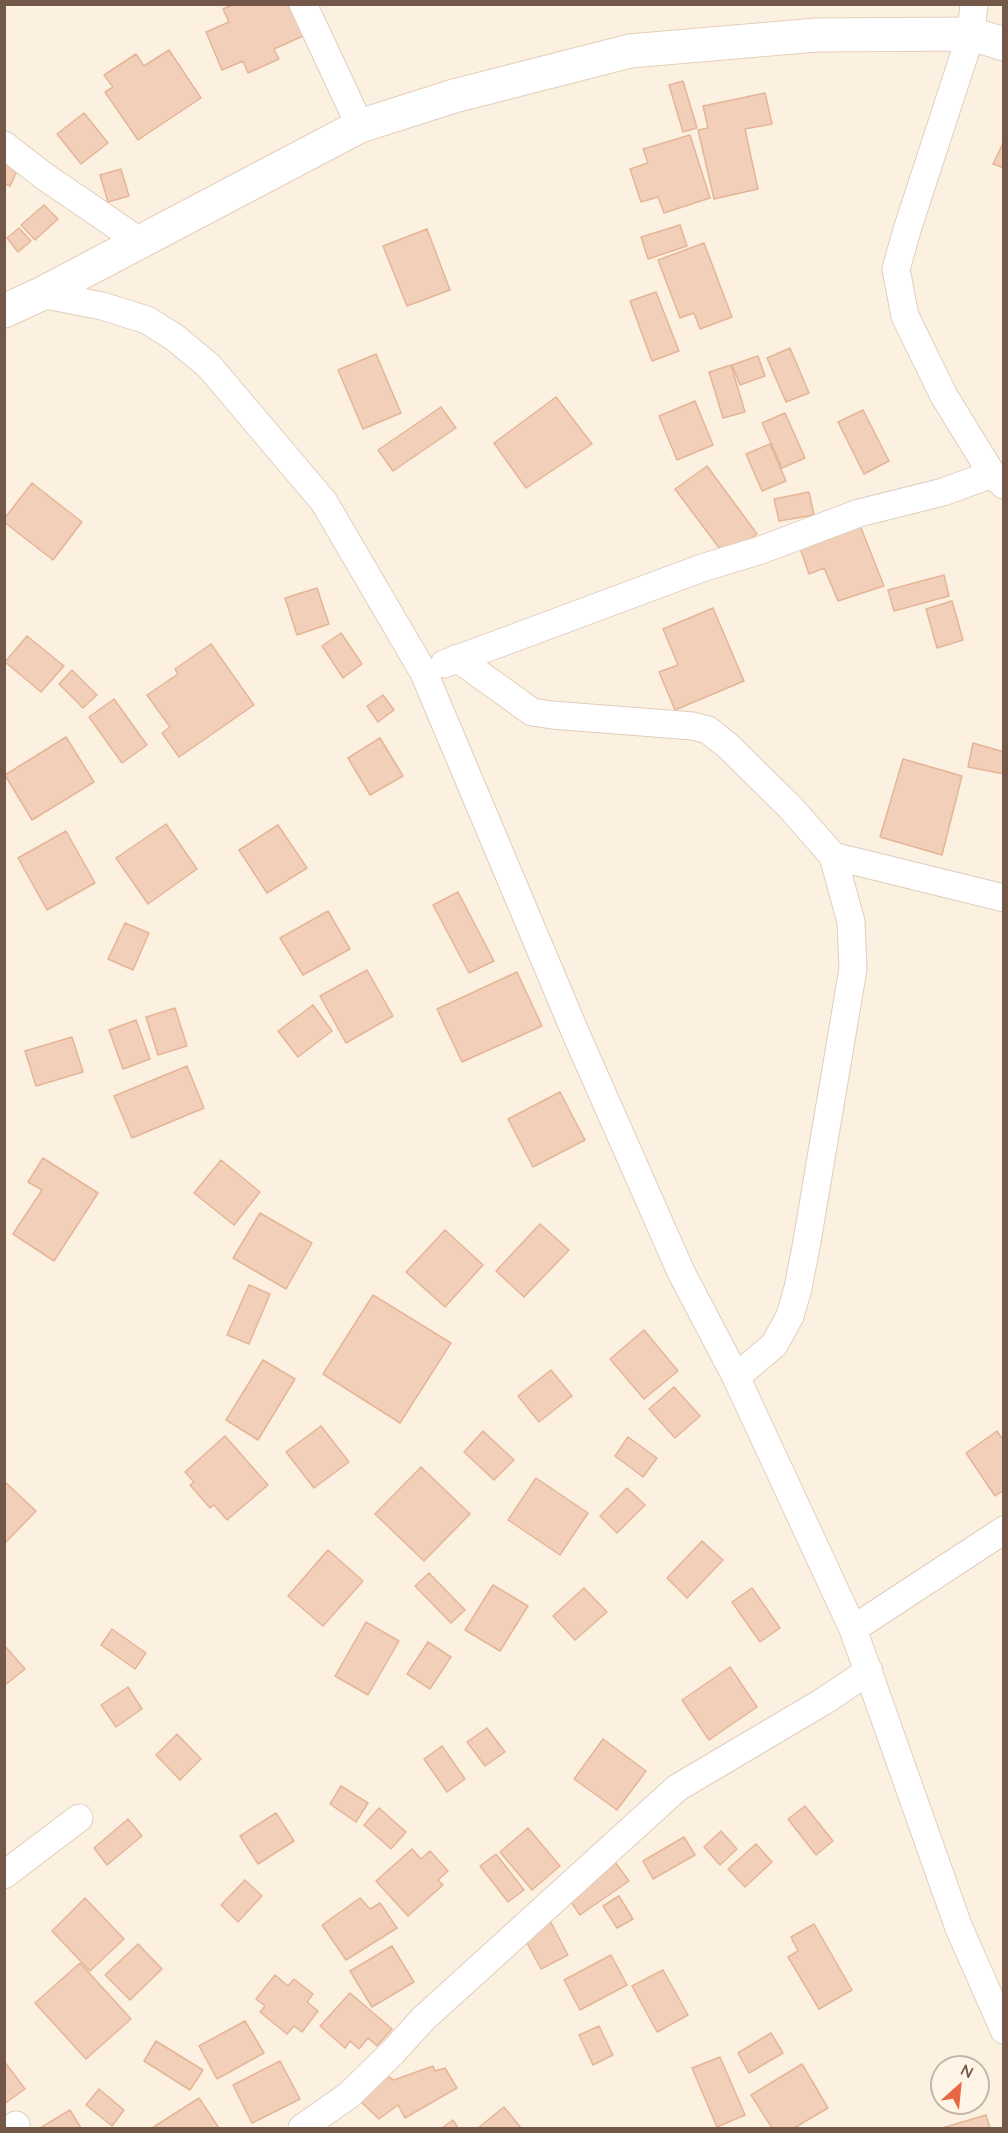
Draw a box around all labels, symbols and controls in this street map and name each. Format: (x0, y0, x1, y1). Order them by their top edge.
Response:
north arrow (930, 2055, 990, 2115)
text: N (957, 2059, 977, 2082)

